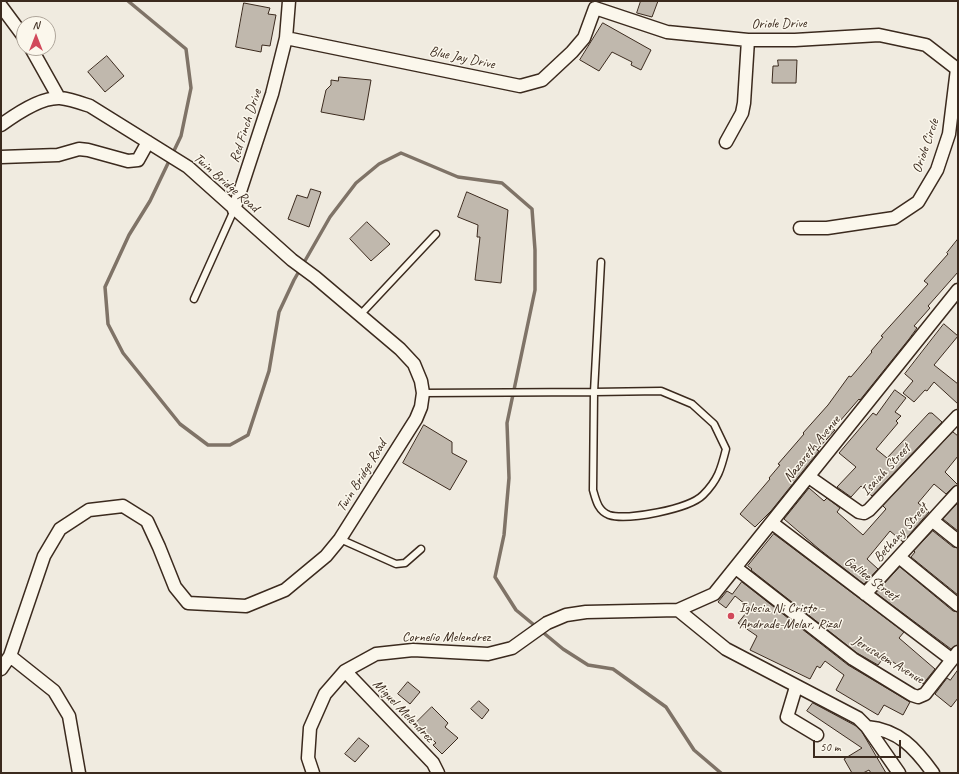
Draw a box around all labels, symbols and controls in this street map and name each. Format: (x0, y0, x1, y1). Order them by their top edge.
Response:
street label: Oriole Drive (751, 15, 807, 33)
north arrow (16, 16, 56, 56)
text: N (33, 18, 39, 32)
street label: Blue Jay Drive (428, 43, 496, 73)
street label: Red Finch Drive (226, 87, 266, 165)
street label: Oriole Circle (909, 117, 943, 175)
street label: Twin Bridge Road (190, 150, 262, 216)
street label: Nazareth Avenue (780, 412, 844, 486)
street label: Twin Bridge Road (333, 437, 391, 515)
street label: Isaiah Street (858, 441, 914, 499)
street label: Bethany Street (870, 500, 932, 566)
street label: Galilee Street (841, 553, 901, 605)
place label: Iglesia Ni Cristo - Andrade-Melar, Rizal (739, 600, 840, 632)
marker: Iglesia Ni Cristo - Andrade-Melar, Rizal (726, 611, 736, 621)
street label: Cornelio Melendrez (402, 629, 490, 645)
street label: Jerusalem Avenue (849, 632, 927, 688)
street label: Miguel Melendrez (369, 676, 437, 746)
scale bar (815, 732, 903, 758)
text: 50 m (820, 739, 840, 755)

